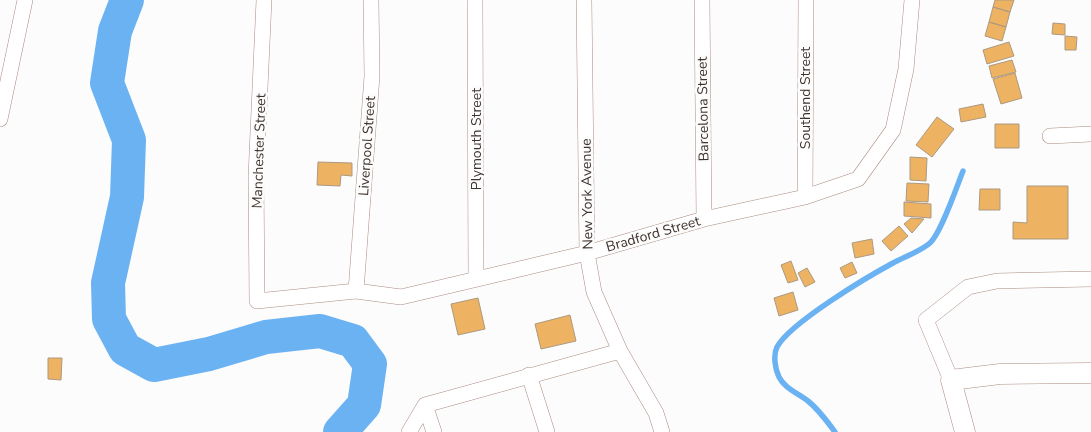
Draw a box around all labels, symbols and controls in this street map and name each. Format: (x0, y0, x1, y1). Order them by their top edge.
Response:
street label: Southend Street (796, 47, 815, 149)
street label: Barcelona Street (693, 56, 713, 161)
street label: Plymouth Street (467, 88, 486, 190)
street label: Manchester Street (247, 93, 271, 209)
street label: Liverpool Street (354, 95, 380, 197)
street label: New York Avenue (577, 138, 597, 250)
street label: Bradford Street (604, 211, 702, 257)

